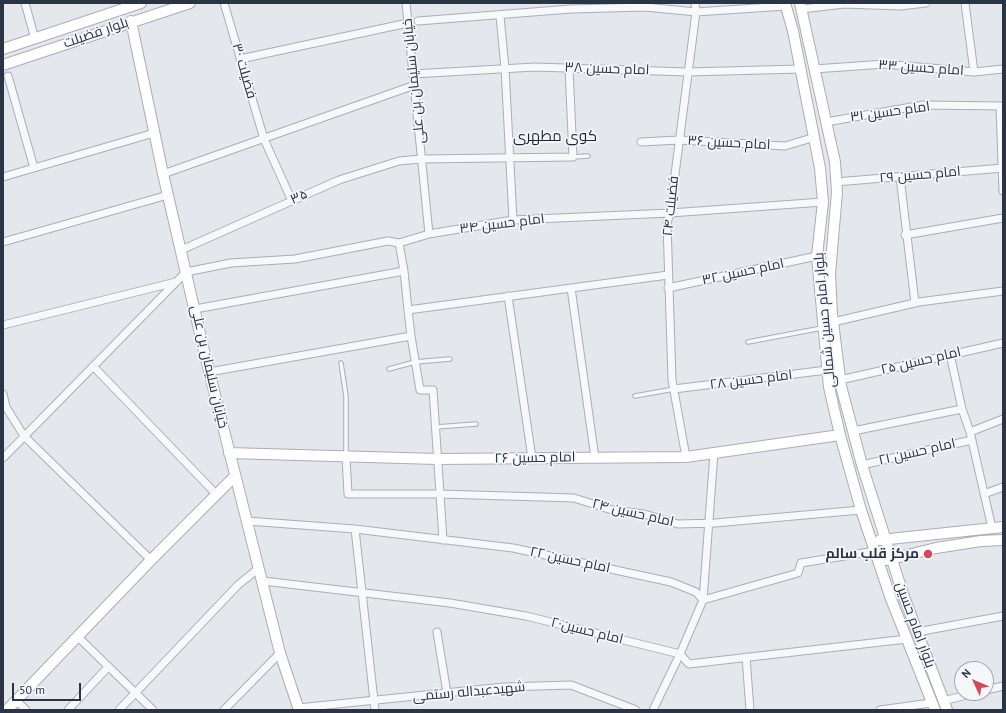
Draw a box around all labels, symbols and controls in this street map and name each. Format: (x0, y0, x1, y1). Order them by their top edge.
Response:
street label: بلوار فضیلت (61, 14, 131, 52)
street label: خیابان سلیمان بن علی (399, 18, 429, 144)
street label: فضیلت ۳۰ (228, 41, 260, 101)
street label: امام حسین ۳۳ (878, 57, 964, 79)
street label: امام حسین ۳۸ (564, 59, 650, 79)
street label: امام حسین ۳۱ (849, 98, 931, 126)
district label: کوی مطهری (513, 128, 597, 146)
street label: امام حسین ۳۶ (687, 132, 771, 154)
street label: امام حسین ۲۹ (879, 163, 961, 187)
street label: فضیلت ۲۴ (659, 175, 683, 237)
street label: ۳۵ (288, 186, 310, 208)
street label: امام حسین ۳۴ (458, 210, 546, 238)
street label: بلوار امام حسین شمالی (811, 252, 839, 388)
street label: امام حسین ۳۲ (700, 255, 786, 289)
street label: خیابان سلیمان بن علی (187, 304, 231, 430)
street label: امام حسین ۲۵ (879, 344, 963, 378)
street label: امام حسین ۲۸ (709, 367, 793, 393)
street label: امام حسین ۲۱ (877, 435, 957, 469)
street label: امام حسین ۲۶ (494, 449, 576, 467)
street label: امام حسین ۲۴ (590, 495, 676, 531)
street label: امام حسین ۲۲ (528, 543, 612, 577)
place label: مرکز قلب سالم (826, 546, 919, 562)
marker: مرکز قلب سالم (922, 548, 934, 560)
street label: بلوار امام حسین (892, 580, 938, 670)
street label: امام حسین۲۰ (549, 614, 625, 648)
north arrow (954, 661, 994, 701)
text: N (959, 666, 974, 681)
scale bar (14, 675, 83, 701)
street label: شهیدعبداله رستمی (412, 679, 526, 705)
text: 50 m (19, 682, 45, 697)

